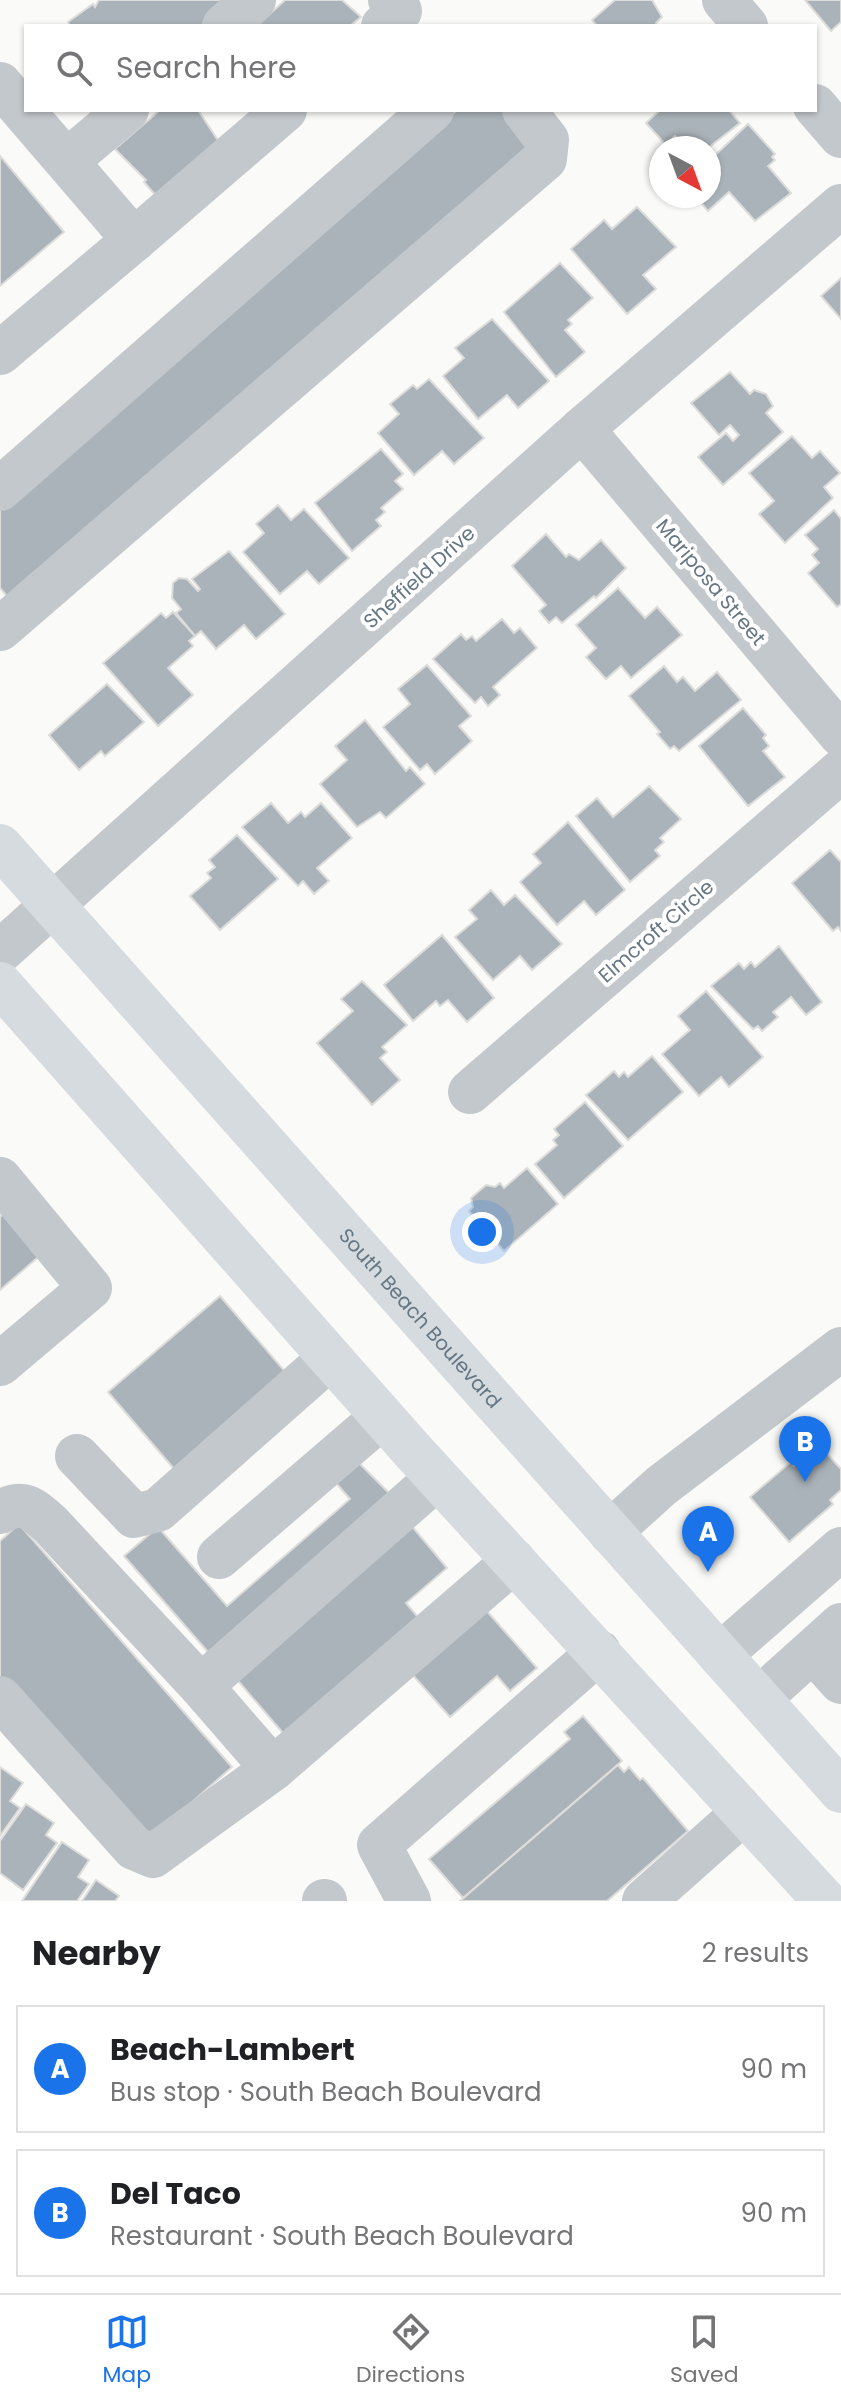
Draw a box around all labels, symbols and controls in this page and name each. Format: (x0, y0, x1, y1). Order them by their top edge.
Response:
search box (24, 24, 817, 112)
icon: search (52, 46, 96, 90)
text: Search here (116, 46, 297, 89)
north arrow (649, 136, 721, 208)
street label: Mariposa Street (650, 513, 772, 651)
street label: Sheffield Drive (357, 519, 481, 635)
street label: Elmcroft Circle (592, 873, 720, 989)
your location (462, 1212, 502, 1252)
street label: South Beach Boulevard (332, 1222, 508, 1414)
pin: B (779, 1416, 831, 1482)
pin: A (682, 1506, 734, 1572)
text: Nearby (32, 1929, 161, 1977)
text: 2 results (702, 1935, 809, 1971)
text: Beach-Lambert (110, 2028, 355, 2071)
text: A (50, 2051, 70, 2087)
text: 90 m (741, 2051, 807, 2087)
text: Bus stop · South Beach Boulevard (110, 2074, 542, 2110)
text: Del Taco (110, 2172, 241, 2215)
text: B (51, 2195, 69, 2231)
text: 90 m (741, 2195, 807, 2231)
text: Restaurant · South Beach Boulevard (110, 2218, 574, 2254)
tab: Map (102, 2310, 151, 2391)
tab: Directions (356, 2310, 465, 2391)
tab: Saved (670, 2310, 739, 2391)

